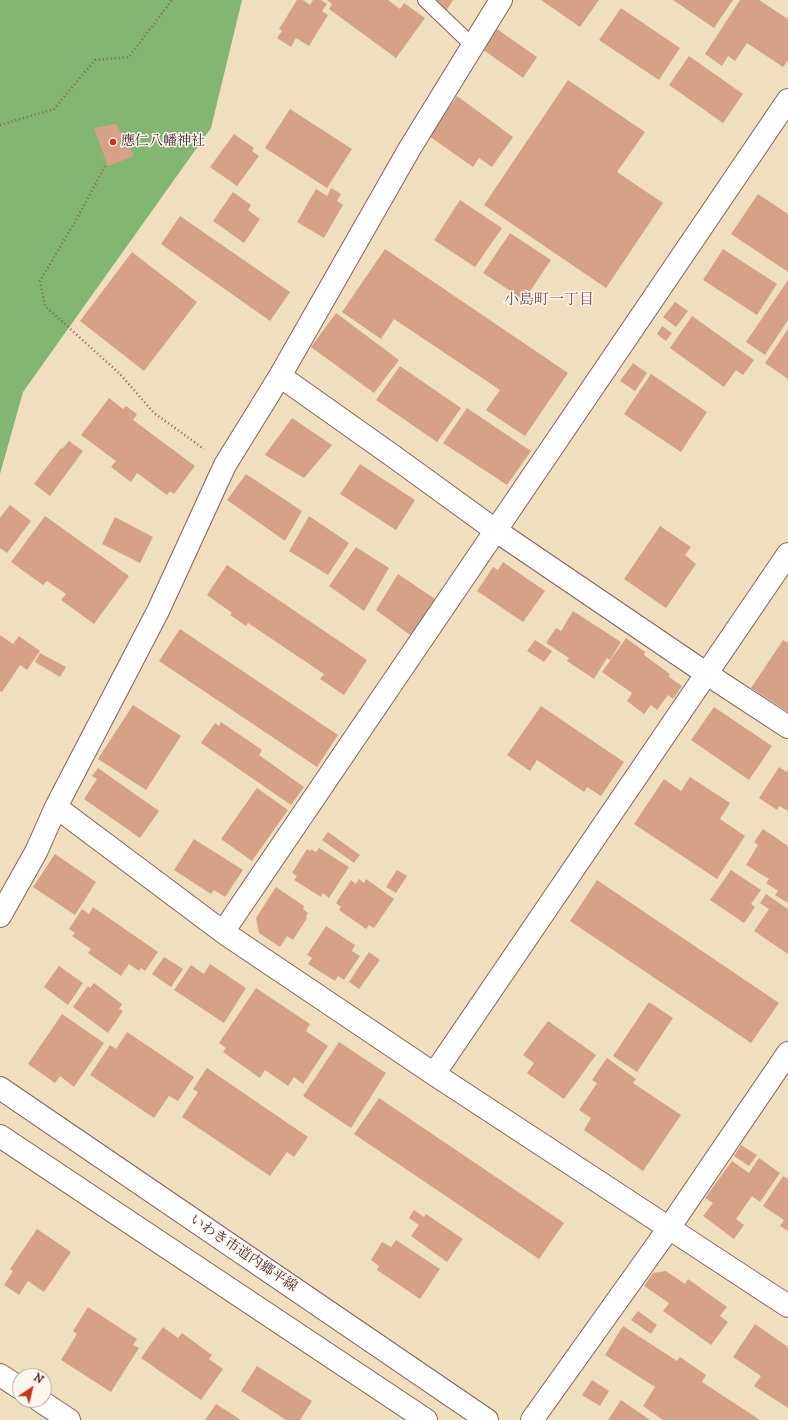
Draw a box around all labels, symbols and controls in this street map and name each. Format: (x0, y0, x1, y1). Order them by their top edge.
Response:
place label: 應仁八幡神社 (121, 134, 205, 150)
marker: 應仁八幡神社 (108, 137, 118, 147)
district label: 小島町一丁目 (504, 292, 594, 310)
street label: いわき市道内郷平線 (186, 1212, 300, 1296)
north arrow (12, 1368, 52, 1408)
text: N (31, 1371, 46, 1387)

